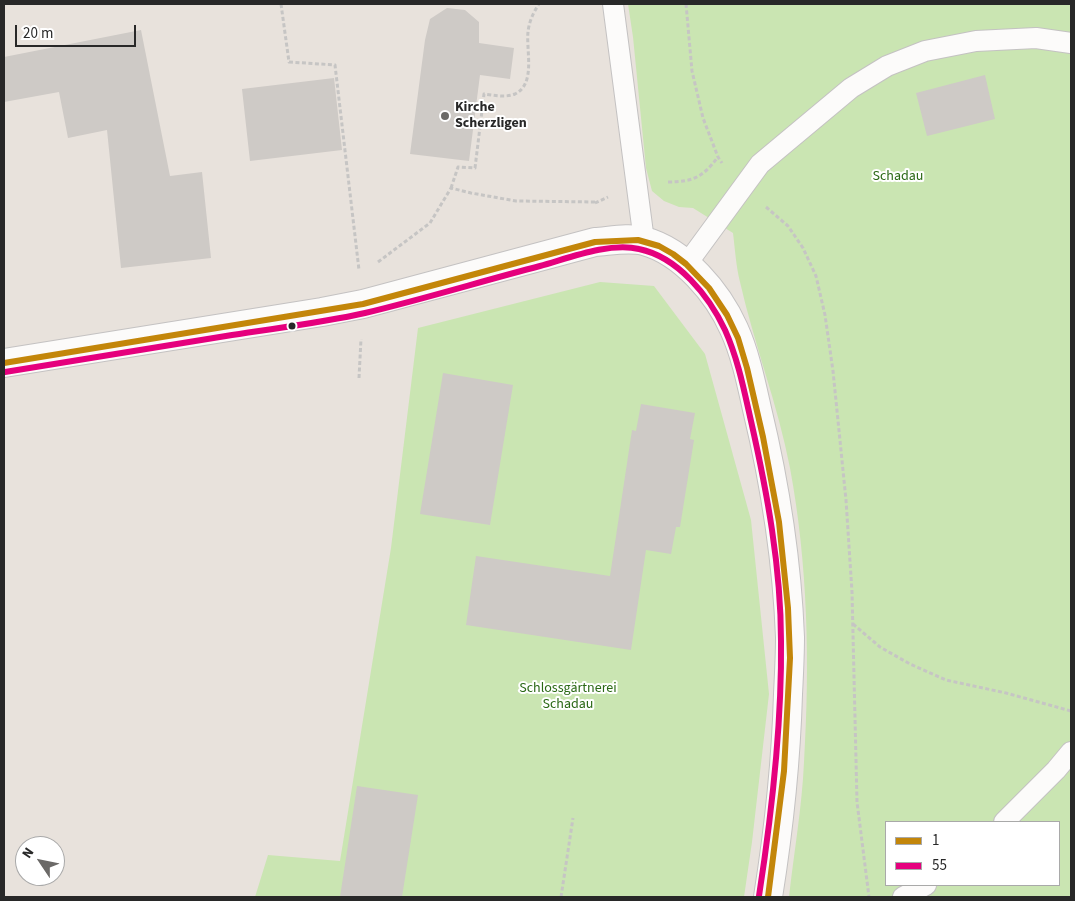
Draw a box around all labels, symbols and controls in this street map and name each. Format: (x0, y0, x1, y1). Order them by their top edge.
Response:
scale bar (18, 15, 139, 47)
text: 20 m (23, 23, 53, 44)
place label: Kirche Scherzligen (455, 100, 527, 132)
marker: Kirche Scherzligen (439, 110, 451, 122)
park label: Schadau (873, 169, 923, 185)
unlabelled marker (287, 321, 297, 331)
park label: Schlossgärtnerei Schadau (519, 681, 617, 714)
legend (885, 821, 1060, 886)
text: 1 (932, 830, 939, 851)
north arrow (15, 836, 65, 886)
text: N (17, 844, 39, 863)
text: 55 (932, 855, 947, 876)

